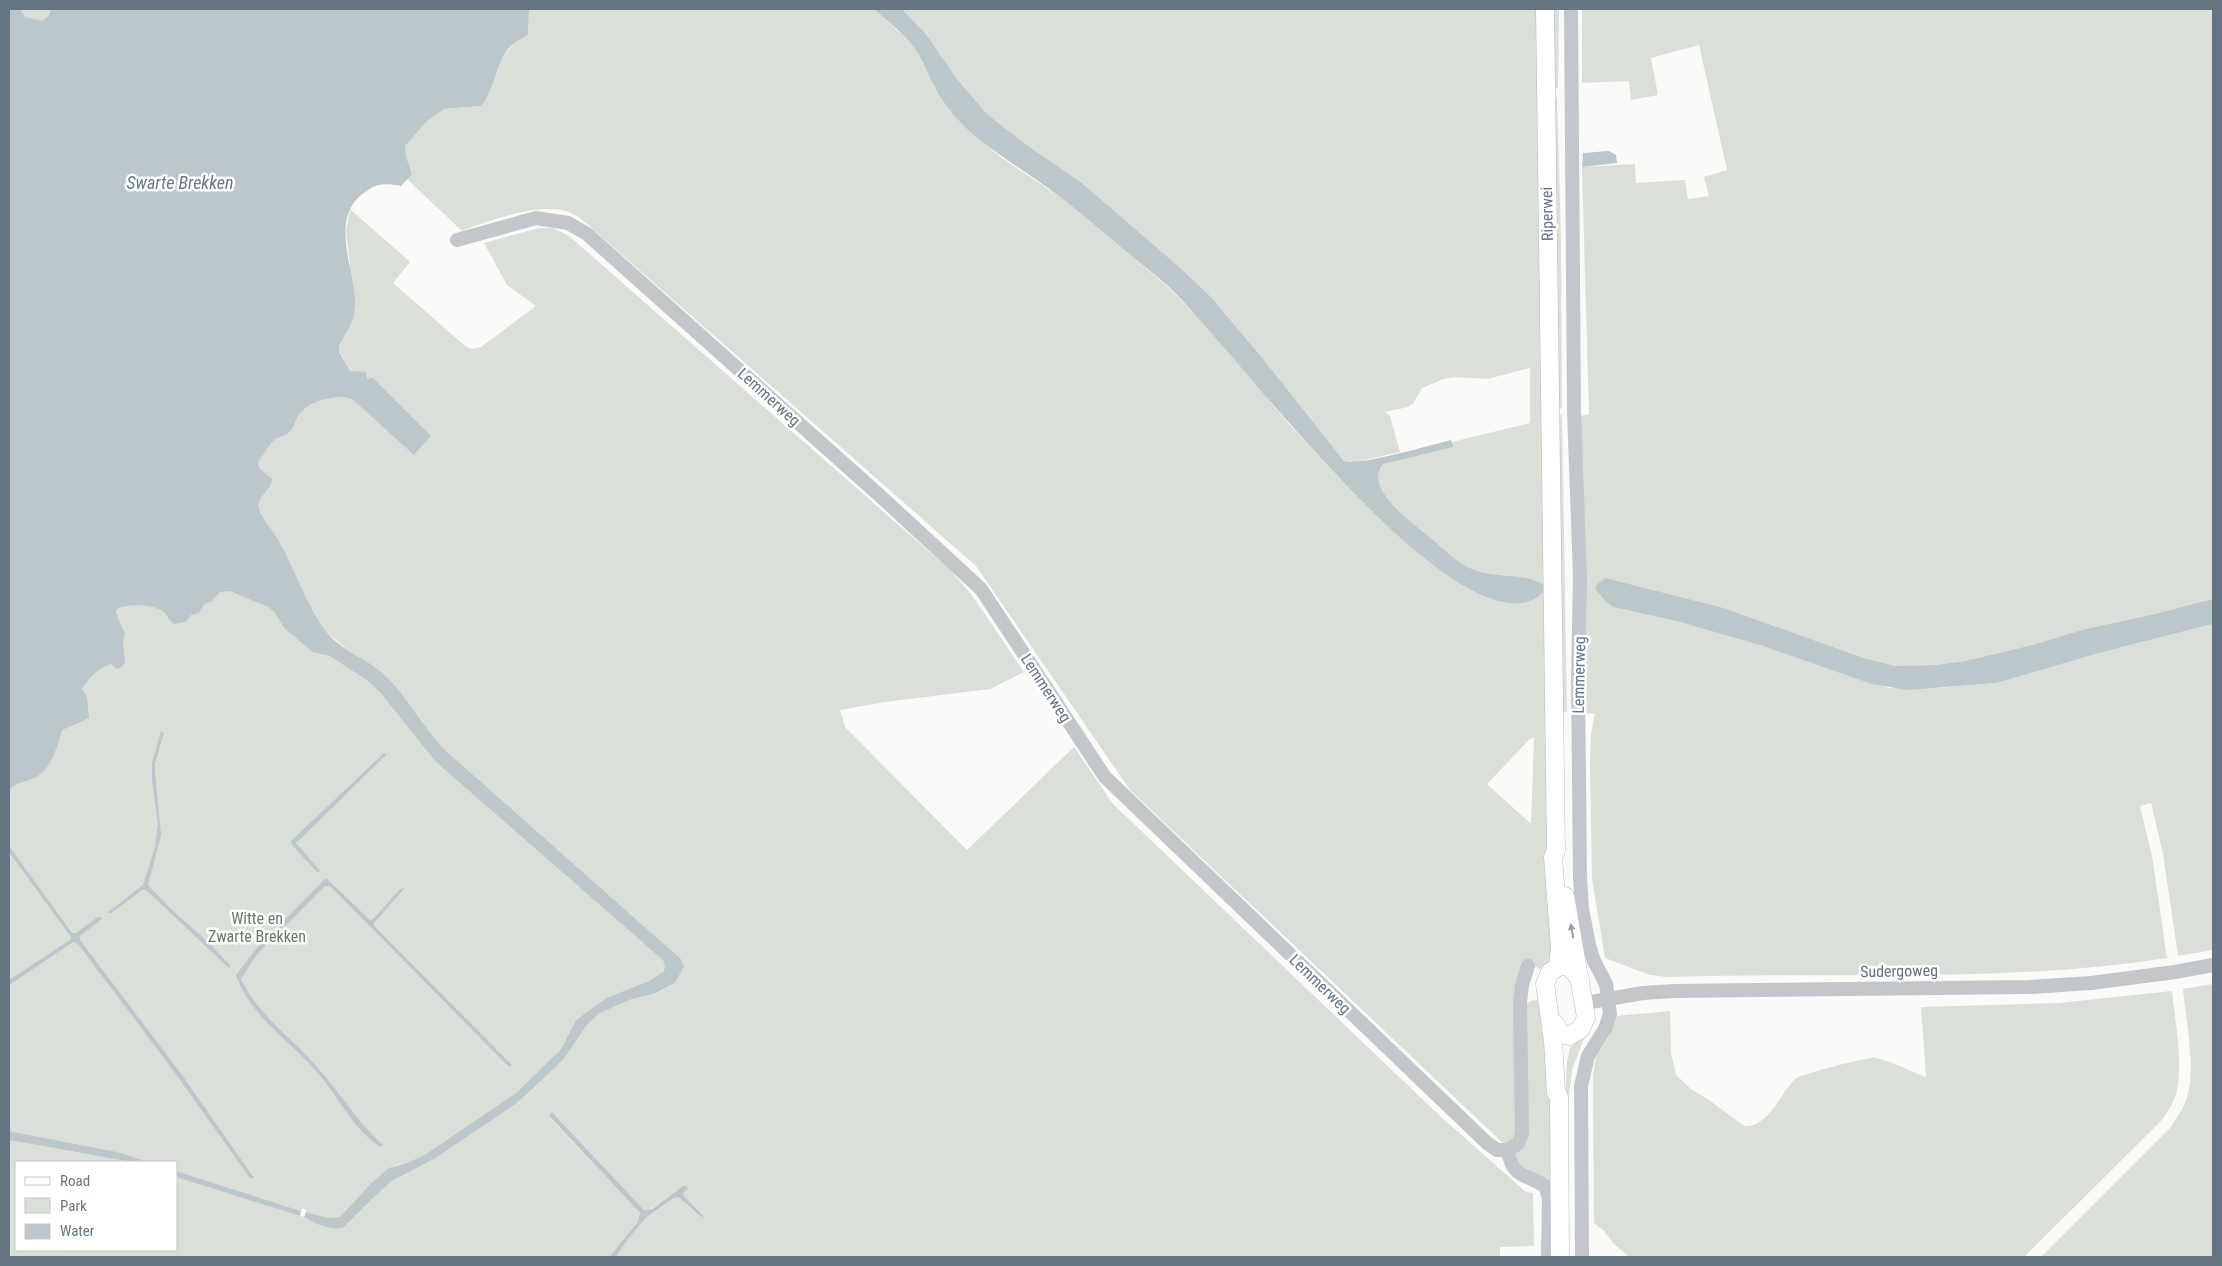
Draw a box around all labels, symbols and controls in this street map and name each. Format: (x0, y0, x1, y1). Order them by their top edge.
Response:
water label: Swarte Brekken (126, 172, 234, 193)
street label: Riperwei (1537, 187, 1557, 241)
street label: Lemmerweg (734, 364, 804, 430)
street label: Lemmerweg (1569, 636, 1589, 714)
street label: Lemmerweg (1017, 650, 1075, 726)
park label: Witte en Zwarte Brekken (208, 909, 306, 946)
one-way arrow (1567, 923, 1575, 939)
street label: Lemmerweg (1286, 950, 1354, 1018)
street label: Sudergoweg (1860, 961, 1938, 981)
legend (15, 1161, 178, 1251)
text: Road (60, 1172, 90, 1190)
text: Park (60, 1197, 87, 1215)
text: Water (60, 1222, 95, 1240)

